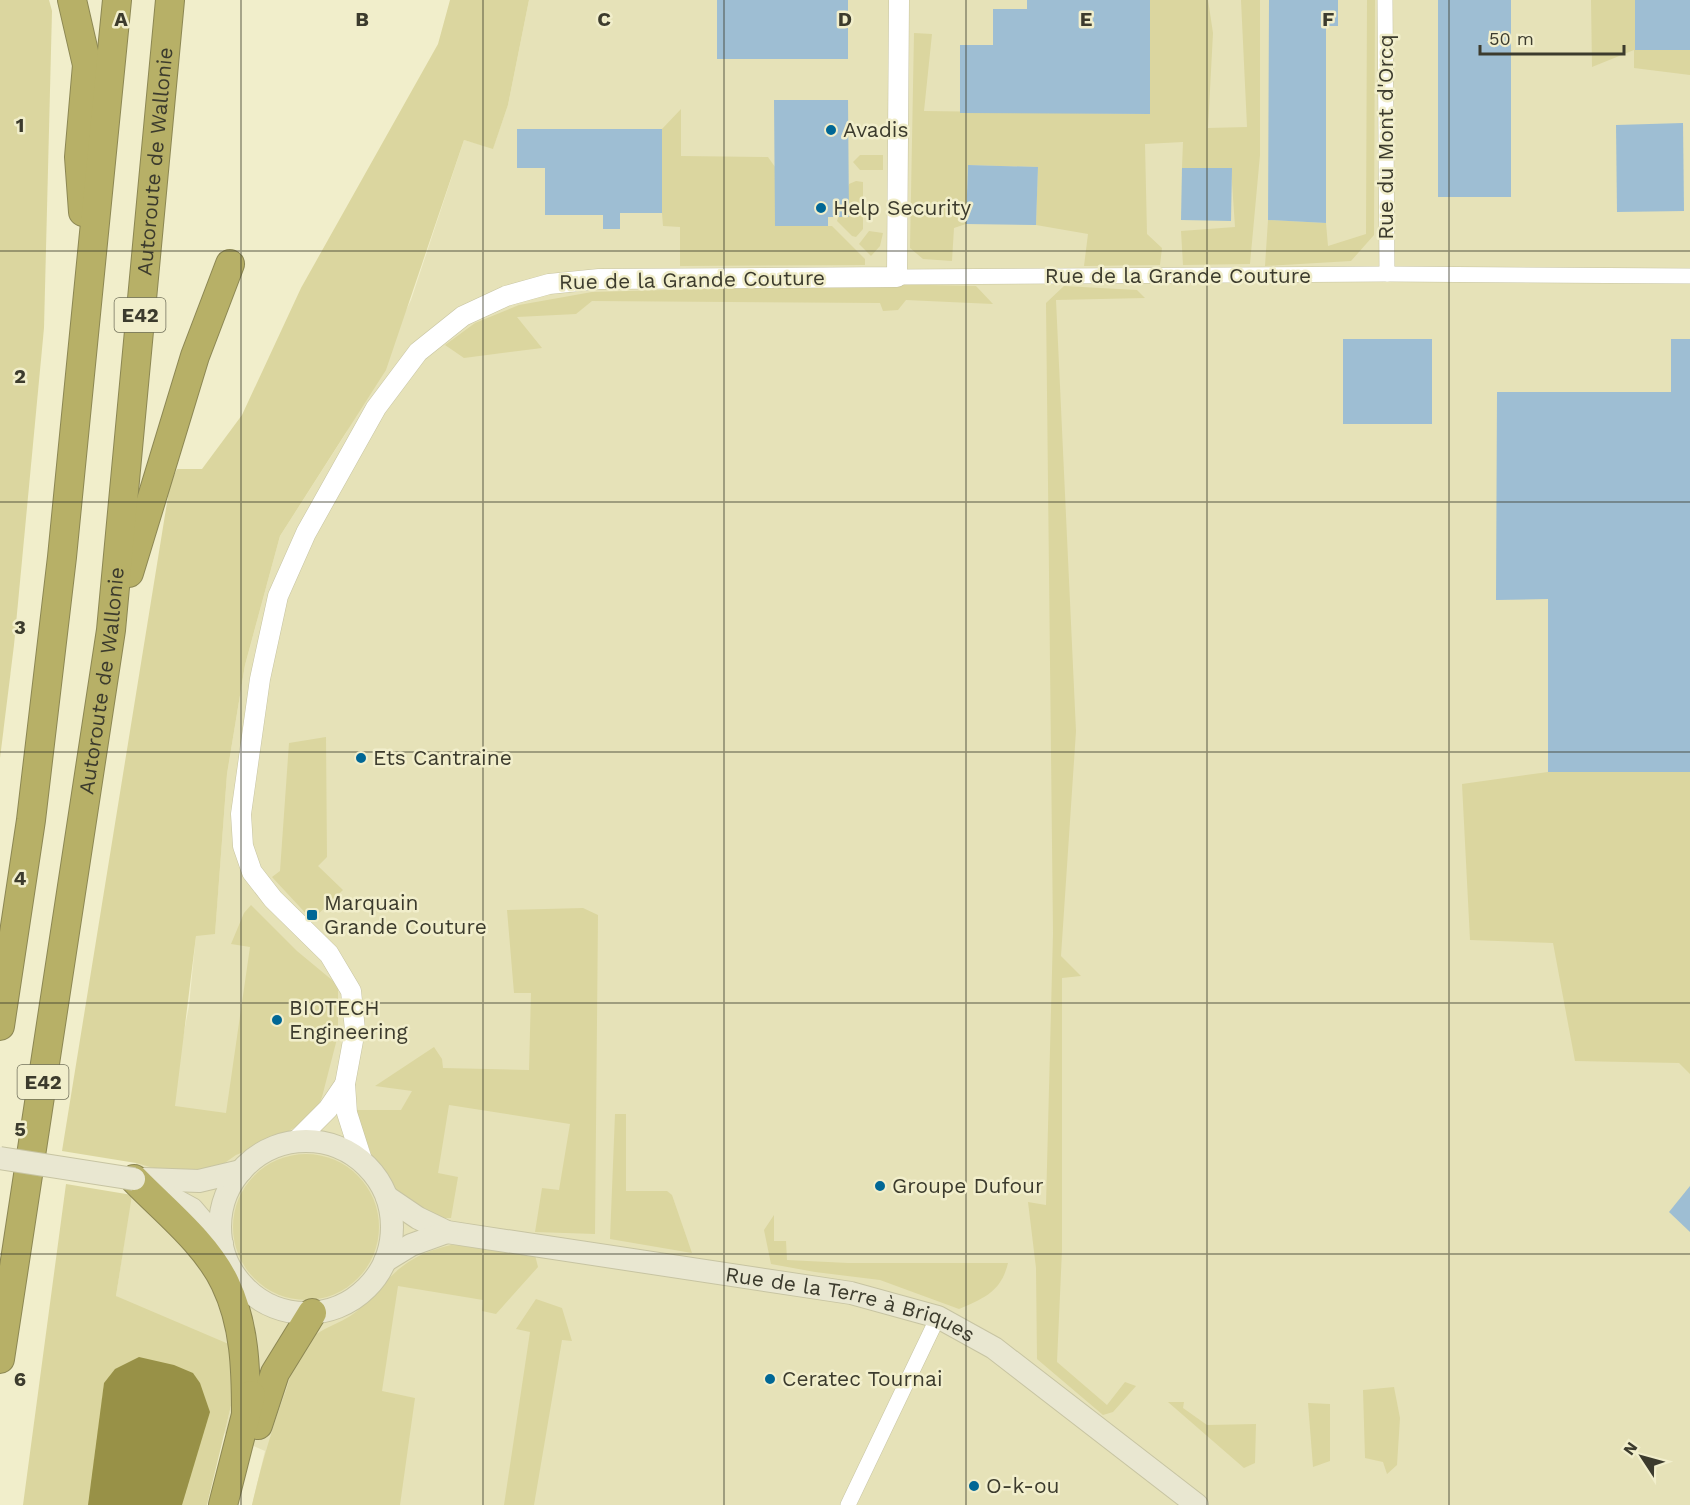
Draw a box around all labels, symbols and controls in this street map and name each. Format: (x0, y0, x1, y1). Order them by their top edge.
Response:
text: A (114, 7, 128, 31)
text: B (355, 7, 369, 31)
text: C (597, 7, 611, 31)
text: D (838, 7, 852, 31)
text: E (1080, 7, 1092, 31)
text: F (1322, 7, 1334, 31)
scale bar (1480, 18, 1624, 56)
text: 50 m (1489, 28, 1534, 49)
street label: Rue du Mont d'Orcq (1373, 34, 1398, 240)
street label: Autoroute de Wallonie (131, 46, 178, 277)
text: 1 (16, 113, 24, 137)
place label: Avadis (843, 117, 909, 142)
marker: Avadis (824, 123, 838, 137)
place label: Help Security (833, 195, 971, 220)
marker: Help Security (814, 201, 828, 215)
street label: Rue de la Grande Couture (1045, 263, 1311, 288)
street label: Rue de la Grande Couture (559, 265, 825, 294)
road number: E42 (114, 298, 166, 332)
text: 2 (14, 364, 26, 388)
street label: Autoroute de Wallonie (73, 566, 129, 796)
text: 3 (14, 615, 26, 639)
place label: Ets Cantraine (373, 745, 512, 770)
marker: Ets Cantraine (354, 751, 368, 765)
text: 4 (14, 866, 27, 890)
place label: Marquain Grande Couture (324, 890, 487, 939)
marker: Marquain Grande Couture (305, 908, 319, 922)
place label: BIOTECH Engineering (289, 995, 409, 1044)
marker: BIOTECH Engineering (270, 1013, 284, 1027)
road number: E42 (18, 1065, 68, 1099)
text: 5 (14, 1117, 26, 1141)
place label: Groupe Dufour (892, 1173, 1044, 1198)
marker: Groupe Dufour (873, 1179, 887, 1193)
street label: Rue de la Terre à Briques (724, 1261, 979, 1347)
place label: Ceratec Tournai (782, 1366, 943, 1391)
text: 6 (14, 1367, 26, 1391)
marker: Ceratec Tournai (763, 1372, 777, 1386)
north arrow (1612, 1427, 1672, 1487)
text: N (1619, 1438, 1641, 1459)
place label: O-k-ou (986, 1473, 1059, 1498)
marker: O-k-ou (967, 1479, 981, 1493)

